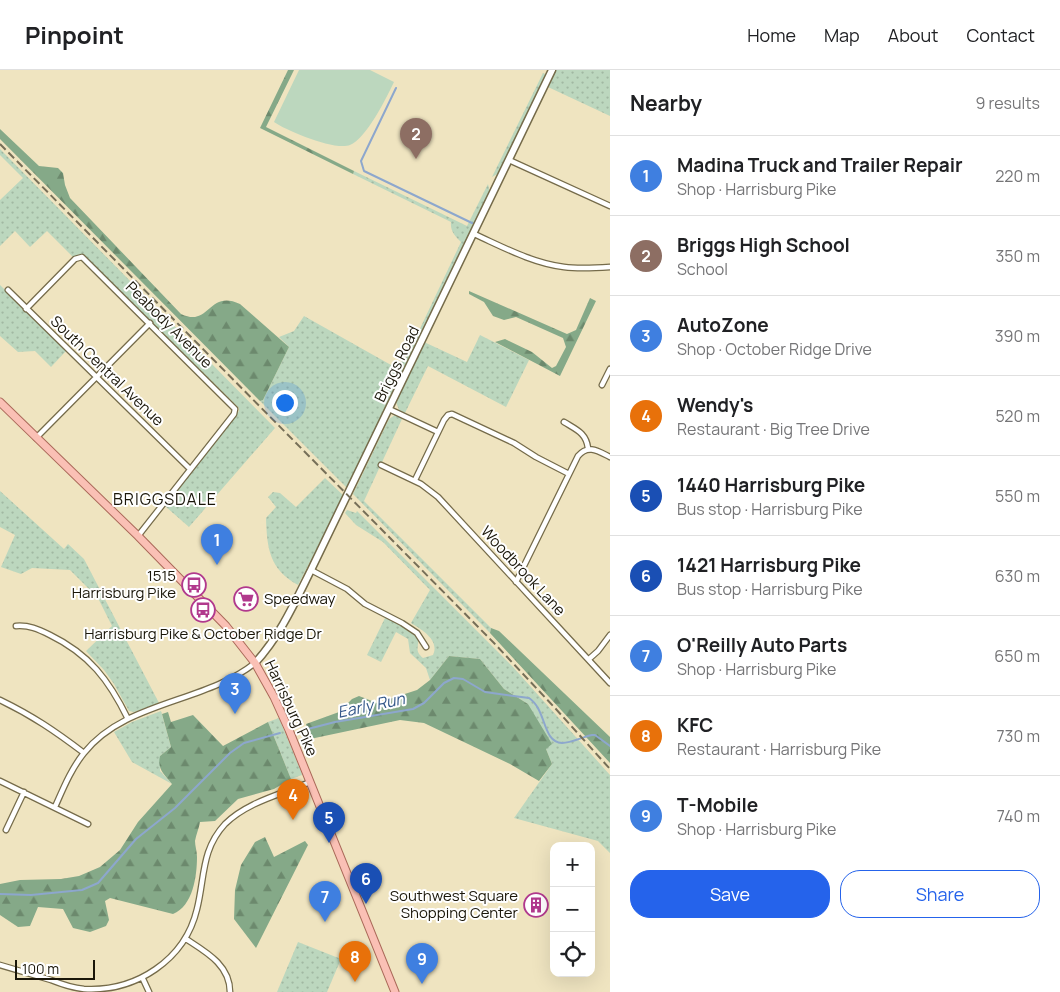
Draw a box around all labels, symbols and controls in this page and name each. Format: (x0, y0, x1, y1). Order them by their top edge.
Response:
text: Pinpoint (25, 18, 124, 51)
text: Home (747, 23, 796, 47)
text: Map (824, 23, 860, 47)
text: About (888, 23, 938, 47)
text: Contact (966, 23, 1035, 47)
text: Nearby (630, 89, 702, 117)
text: 9 results (975, 92, 1040, 114)
pin: 2 (400, 118, 432, 159)
text: Madina Truck and Trailer Repair (677, 152, 963, 178)
text: 1 (642, 165, 650, 187)
text: 220 m (995, 165, 1040, 187)
text: Shop · Harrisburg Pike (677, 178, 836, 200)
text: Briggs High School (677, 232, 850, 258)
text: 2 (641, 245, 651, 267)
text: 350 m (995, 245, 1040, 267)
text: School (677, 258, 728, 280)
street label: Peabody Avenue (121, 277, 218, 373)
street label: South Central Avenue (46, 311, 169, 431)
text: AutoZone (677, 312, 769, 338)
street label: Briggs Road (369, 322, 424, 405)
text: 3 (641, 325, 651, 347)
text: 390 m (995, 325, 1040, 347)
text: Shop · October Ridge Drive (677, 338, 872, 360)
your location (272, 390, 298, 416)
text: Wendy's (677, 392, 753, 418)
text: 4 (641, 405, 651, 427)
text: 520 m (996, 405, 1040, 427)
text: Restaurant · Big Tree Drive (677, 418, 870, 440)
text: 1440 Harrisburg Pike (677, 472, 865, 498)
text: 5 (641, 485, 651, 507)
text: 550 m (995, 485, 1040, 507)
district label: BRIGGSDALE (113, 488, 217, 510)
text: Bus stop · Harrisburg Pike (677, 498, 863, 520)
street label: Woodbrook Lane (476, 521, 571, 620)
pin: 1 (201, 524, 233, 565)
text: 1421 Harrisburg Pike (677, 552, 861, 578)
place label: 1515 Harrisburg Pike (72, 565, 176, 603)
text: 6 (641, 565, 651, 587)
text: 630 m (995, 565, 1040, 587)
bus stop icon: 1515 Harrisburg Pike (181, 572, 207, 598)
text: Bus stop · Harrisburg Pike (677, 578, 863, 600)
supermarket icon: Speedway (233, 586, 259, 612)
place label: Speedway (264, 588, 335, 609)
bus stop icon: Harrisburg Pike & October Ridge Dr (190, 597, 216, 623)
place label: Harrisburg Pike & October Ridge Dr (84, 623, 322, 644)
text: O'Reilly Auto Parts (677, 632, 847, 658)
text: 7 (642, 645, 650, 667)
text: 650 m (994, 645, 1040, 667)
street label: Harrisburg Pike (260, 656, 323, 760)
text: Shop · Harrisburg Pike (677, 658, 836, 680)
pin: 3 (219, 673, 251, 714)
water label: Early Run (335, 687, 407, 723)
text: KFC (677, 712, 713, 738)
text: 8 (641, 725, 651, 747)
text: 730 m (997, 725, 1040, 747)
text: Restaurant · Harrisburg Pike (677, 738, 881, 760)
pin: 4 (277, 779, 309, 820)
text: T-Mobile (677, 792, 758, 818)
pin: 5 (313, 802, 345, 843)
text: 9 (641, 805, 651, 827)
text: 740 m (997, 805, 1040, 827)
text: Shop · Harrisburg Pike (677, 818, 836, 840)
map controls (550, 842, 595, 977)
button: + (550, 842, 595, 887)
pin: 6 (350, 863, 382, 904)
button: Save (630, 870, 830, 918)
button: Share (840, 870, 1040, 918)
pin: 7 (309, 881, 341, 922)
place label: Southwest Square Shopping Center (390, 885, 519, 923)
button: − (550, 887, 595, 932)
building icon: Southwest Square Shopping Center (523, 892, 549, 918)
button: locate (550, 932, 595, 977)
pin: 8 (339, 941, 371, 982)
pin: 9 (406, 943, 438, 984)
scale bar (15, 957, 95, 980)
text: 100 m (22, 959, 59, 978)

